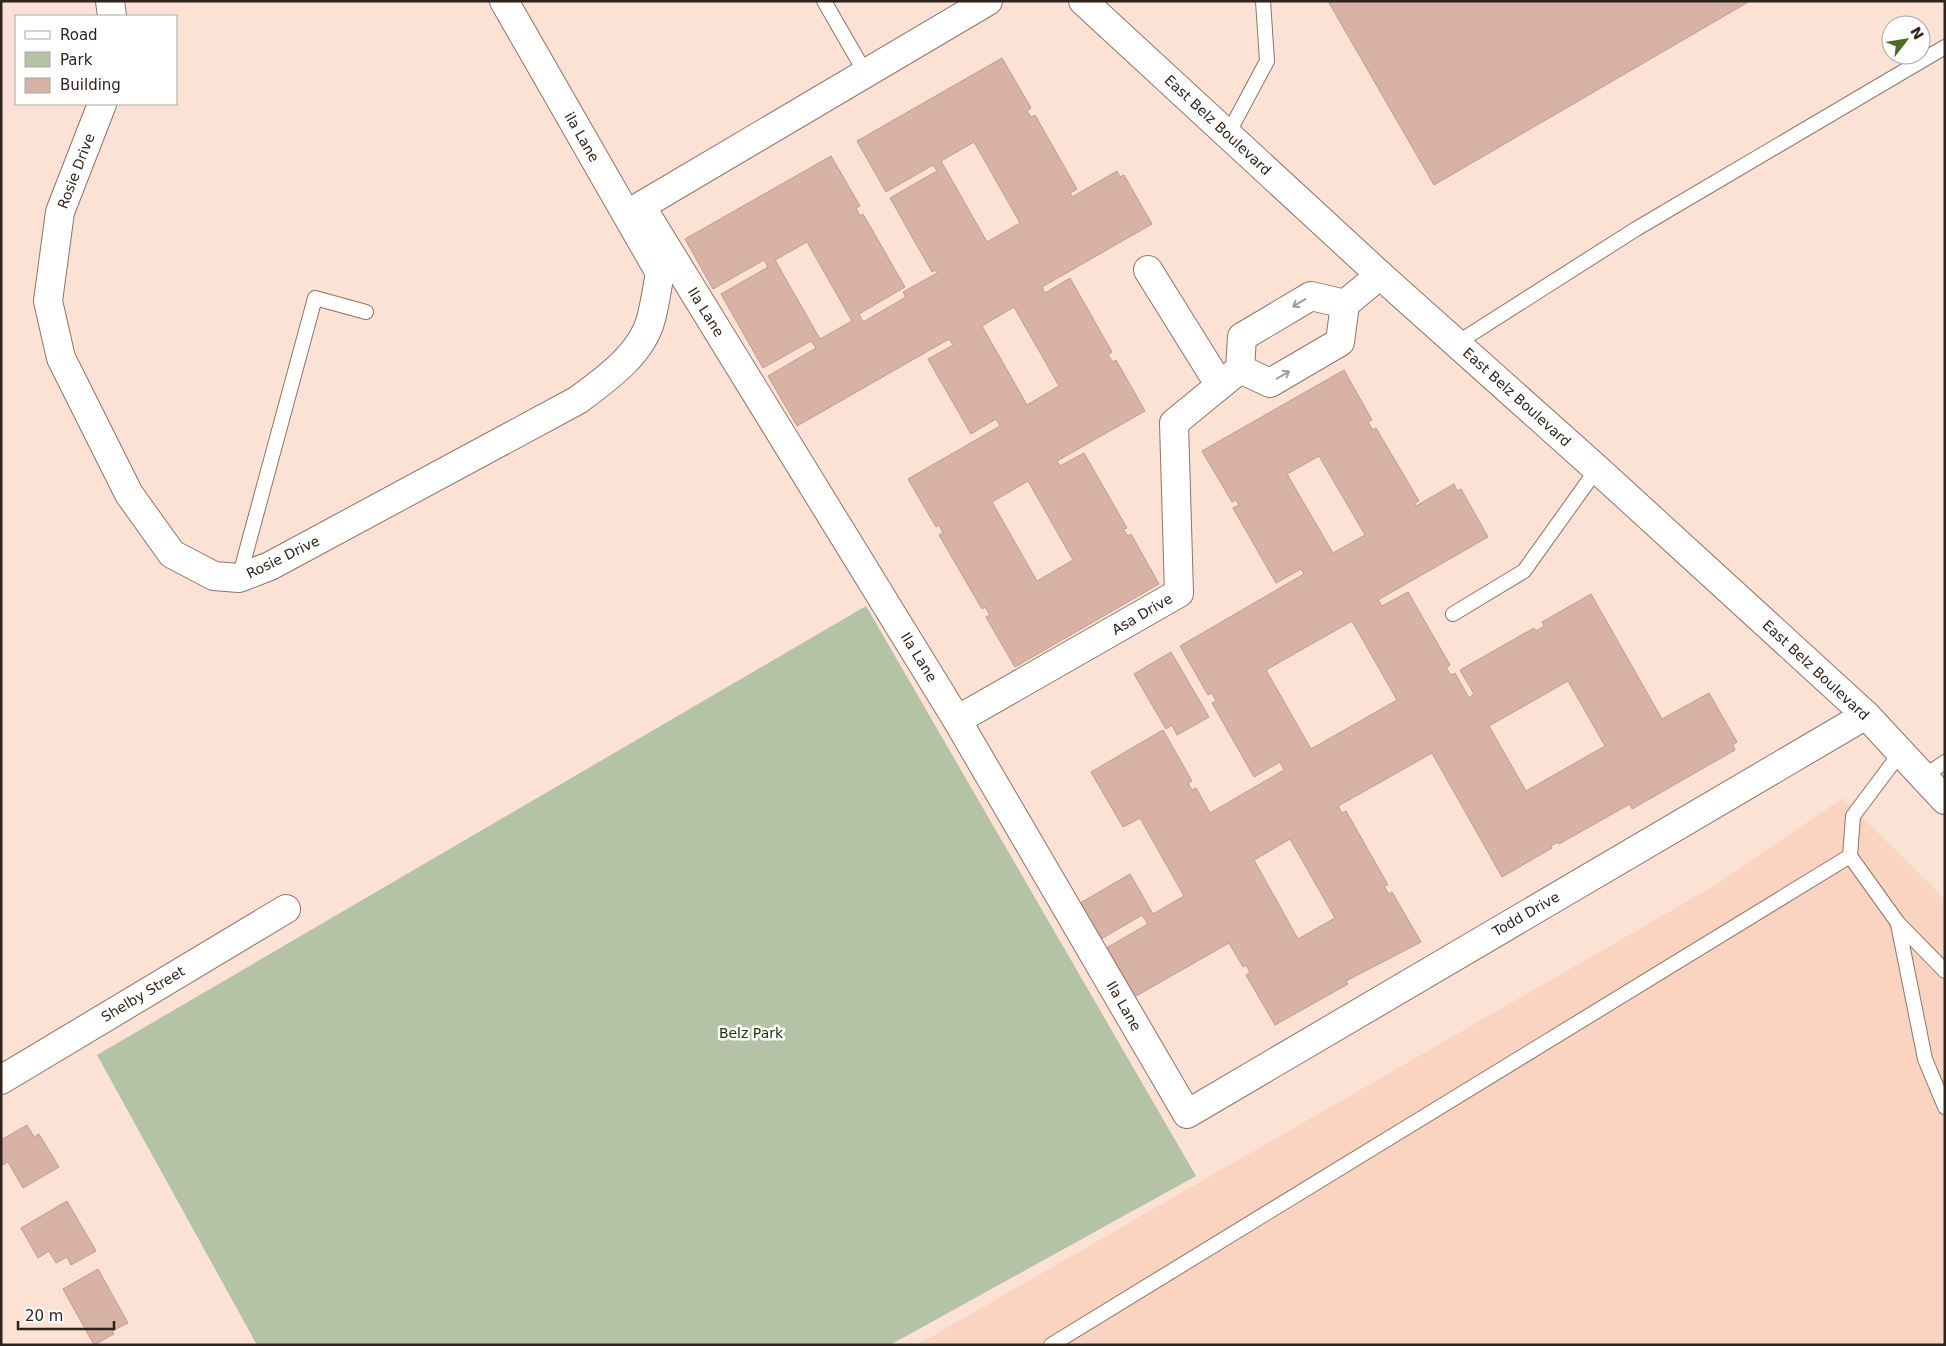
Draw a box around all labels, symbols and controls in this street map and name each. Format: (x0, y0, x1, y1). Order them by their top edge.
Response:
legend (15, 15, 178, 105)
north arrow (1881, 15, 1931, 65)
text: N (1907, 24, 1927, 42)
text: Road (60, 26, 98, 44)
text: Park (60, 51, 93, 69)
street label: East Belz Boulevard (1162, 72, 1274, 178)
text: Building (60, 76, 121, 94)
street label: ila Lane (561, 109, 603, 165)
street label: Rosie Drive (54, 131, 98, 211)
street label: Ila Lane (685, 284, 727, 340)
one-way arrow (1292, 298, 1306, 308)
street label: East Belz Boulevard (1460, 344, 1574, 450)
one-way arrow (1276, 370, 1290, 380)
street label: Rosie Drive (244, 532, 322, 582)
street label: Asa Drive (1109, 590, 1175, 638)
street label: East Belz Boulevard (1760, 617, 1872, 723)
street label: Ila Lane (898, 629, 940, 685)
street label: Todd Drive (1489, 888, 1562, 940)
street label: Shelby Street (98, 963, 188, 1025)
street label: Ila Lane (1103, 978, 1145, 1034)
park label: Belz Park (719, 1025, 784, 1041)
scale bar (18, 1298, 114, 1330)
text: 20 m (25, 1307, 63, 1325)

